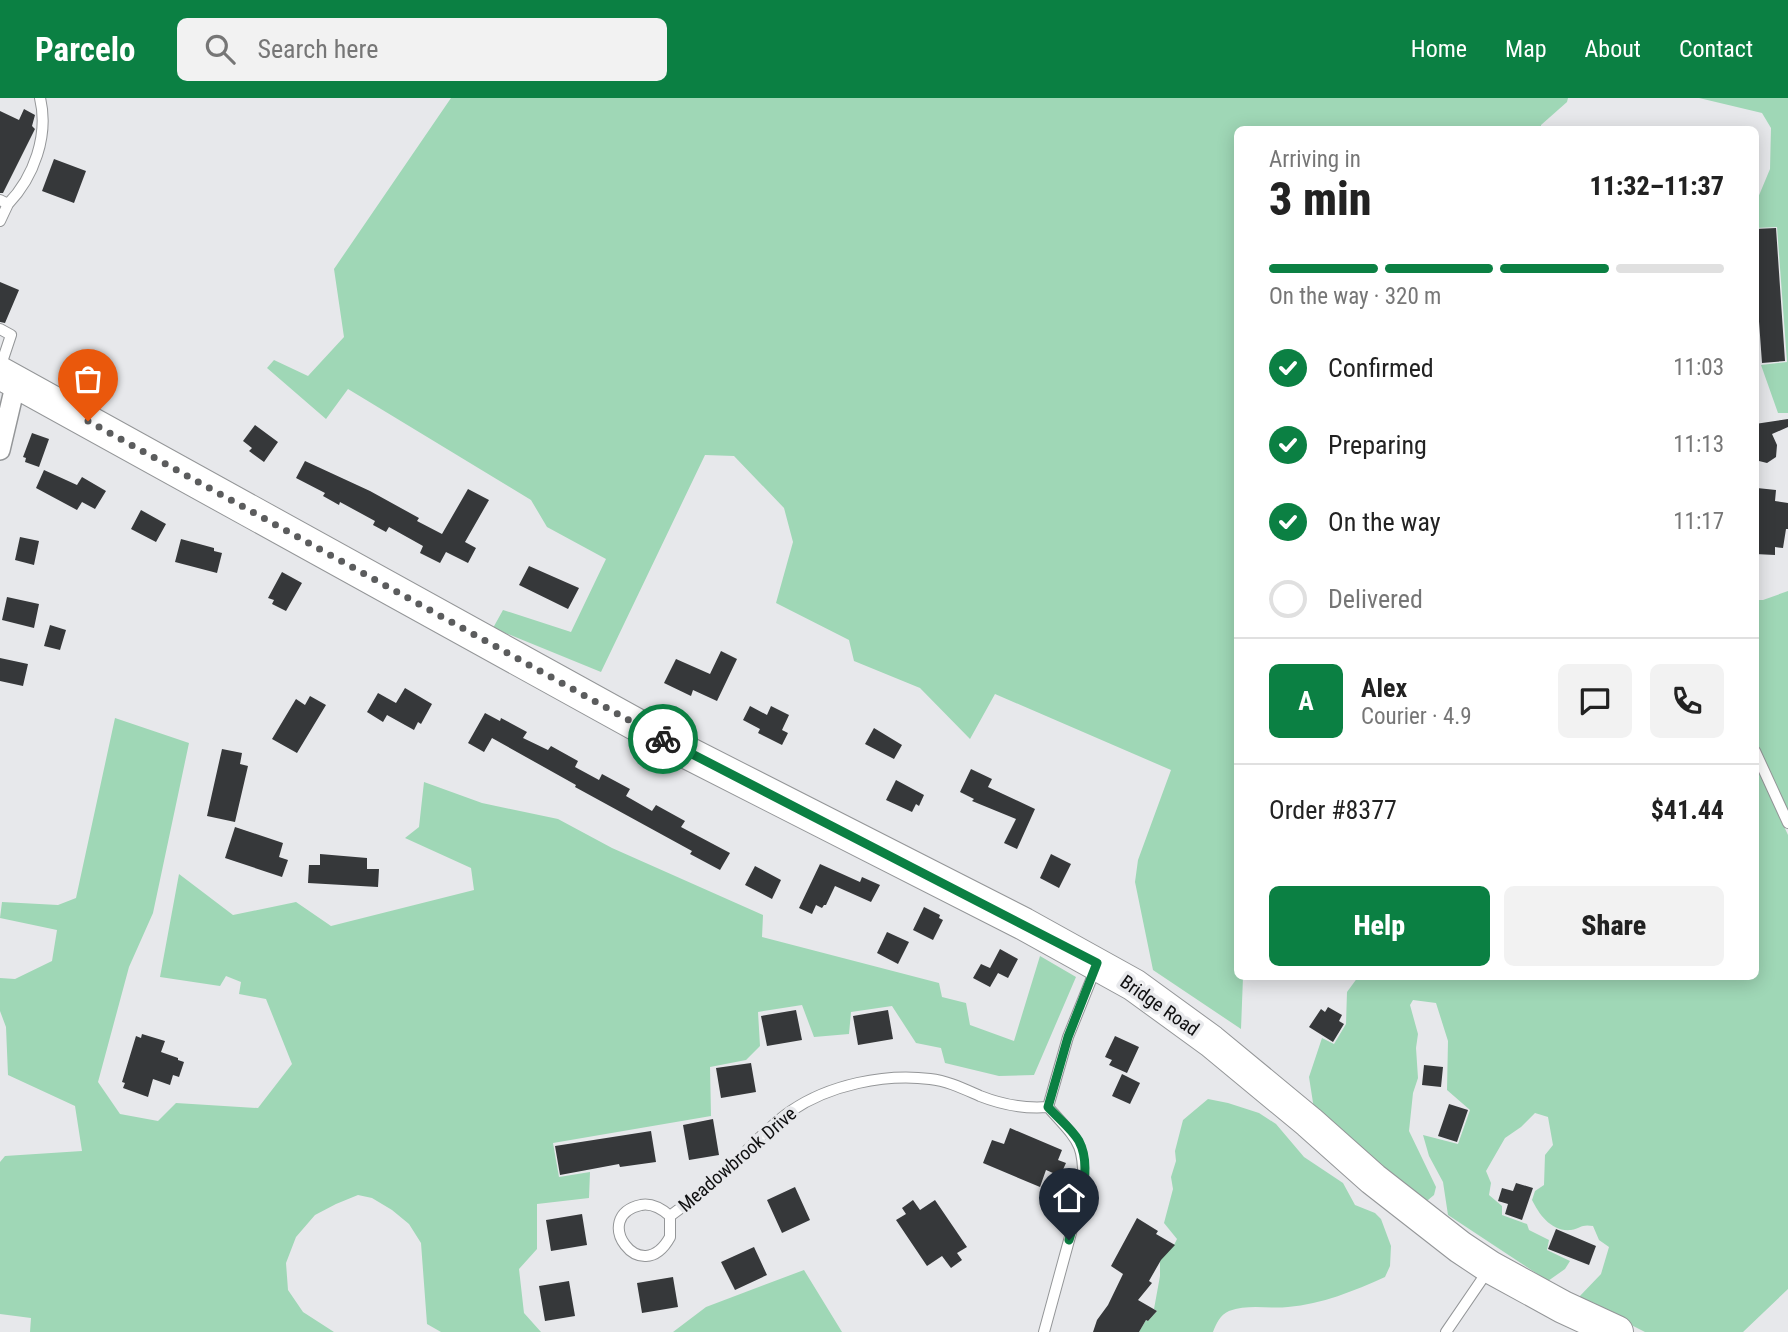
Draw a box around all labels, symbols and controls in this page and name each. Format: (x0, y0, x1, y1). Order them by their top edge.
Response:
search box (177, 18, 667, 81)
text: Parcelo (35, 30, 135, 69)
icon: search (201, 30, 239, 68)
text: Search here (257, 34, 378, 64)
text: Home (1411, 35, 1467, 63)
text: Map (1505, 35, 1547, 63)
text: About (1585, 35, 1641, 63)
text: Contact (1679, 35, 1753, 63)
text: Arriving in (1269, 146, 1361, 173)
text: 11:32–11:37 (1590, 171, 1724, 201)
text: 3 min (1269, 172, 1372, 226)
text: On the way · 320 m (1269, 283, 1441, 310)
pin (58, 349, 118, 421)
icon: check (1269, 349, 1307, 387)
text: Confirmed (1328, 353, 1434, 383)
text: 11:03 (1673, 354, 1724, 381)
icon: bag (69, 360, 107, 398)
icon: check (1269, 426, 1307, 464)
text: Preparing (1328, 430, 1427, 460)
text: 11:13 (1673, 431, 1724, 458)
icon: check (1269, 503, 1307, 541)
text: On the way (1328, 507, 1441, 537)
text: 11:17 (1673, 508, 1724, 535)
text: Delivered (1328, 584, 1423, 614)
button: chat (1558, 664, 1632, 738)
button: phone (1650, 664, 1724, 738)
text: Alex (1361, 673, 1407, 703)
text: A (1298, 686, 1314, 716)
text: Courier · 4.9 (1361, 703, 1472, 730)
courier (628, 704, 698, 774)
icon: bike (644, 720, 682, 758)
text: Order #8377 (1269, 795, 1397, 825)
text: $41.44 (1651, 795, 1724, 825)
button: Help (1269, 886, 1490, 966)
button: Share (1504, 886, 1724, 966)
street label: Bridge Road (1116, 970, 1203, 1041)
street label: Meadowbrook Drive (674, 1102, 801, 1217)
pin (1039, 1168, 1099, 1240)
icon: home (1050, 1179, 1088, 1217)

